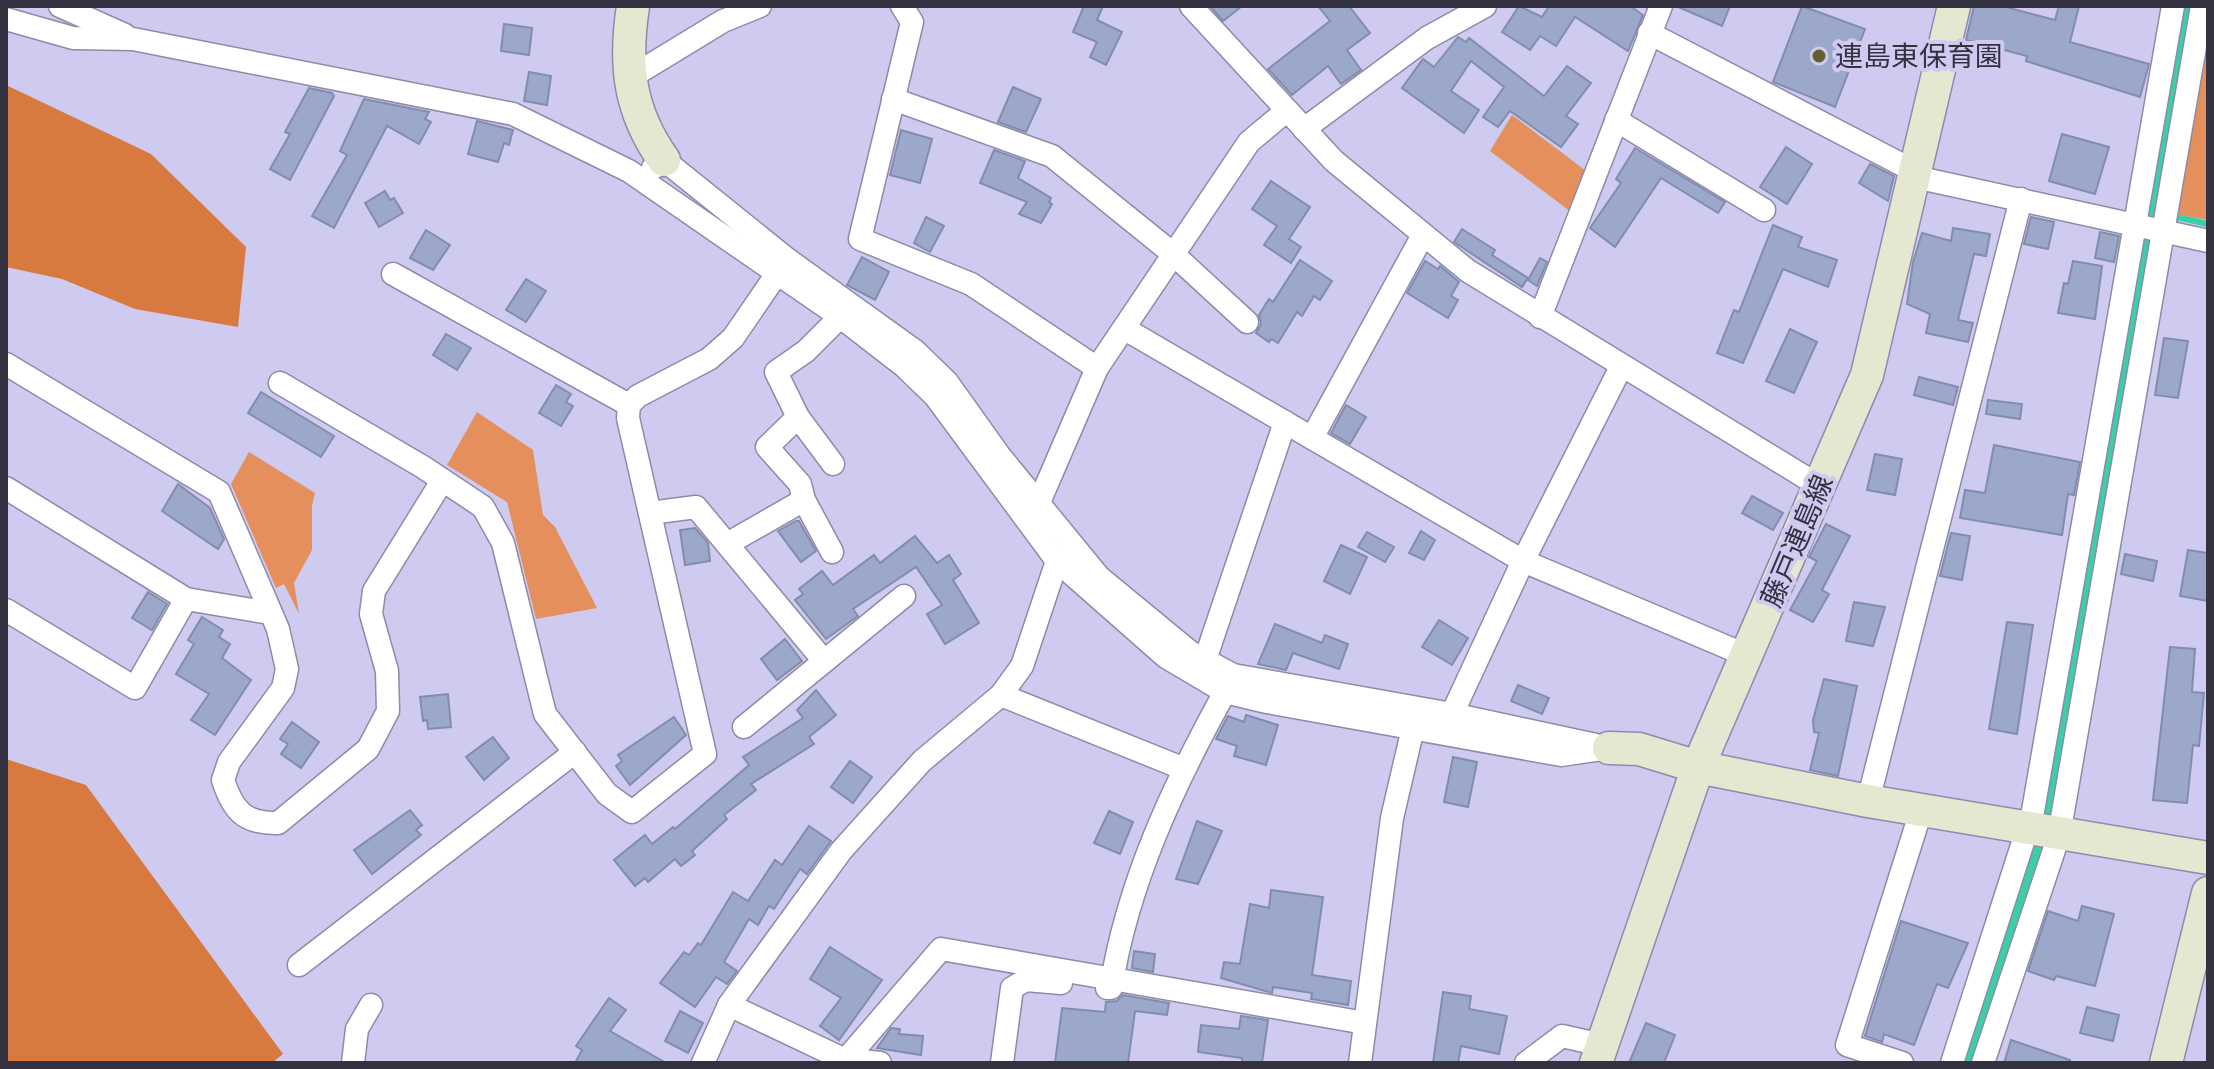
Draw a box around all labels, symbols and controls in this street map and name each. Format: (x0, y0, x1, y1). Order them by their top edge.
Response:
place label: 連島東保育園 (1835, 40, 2003, 73)
marker: 連島東保育園 (1810, 47, 1828, 65)
street label: 藤戸連島線 (1754, 470, 1840, 612)

